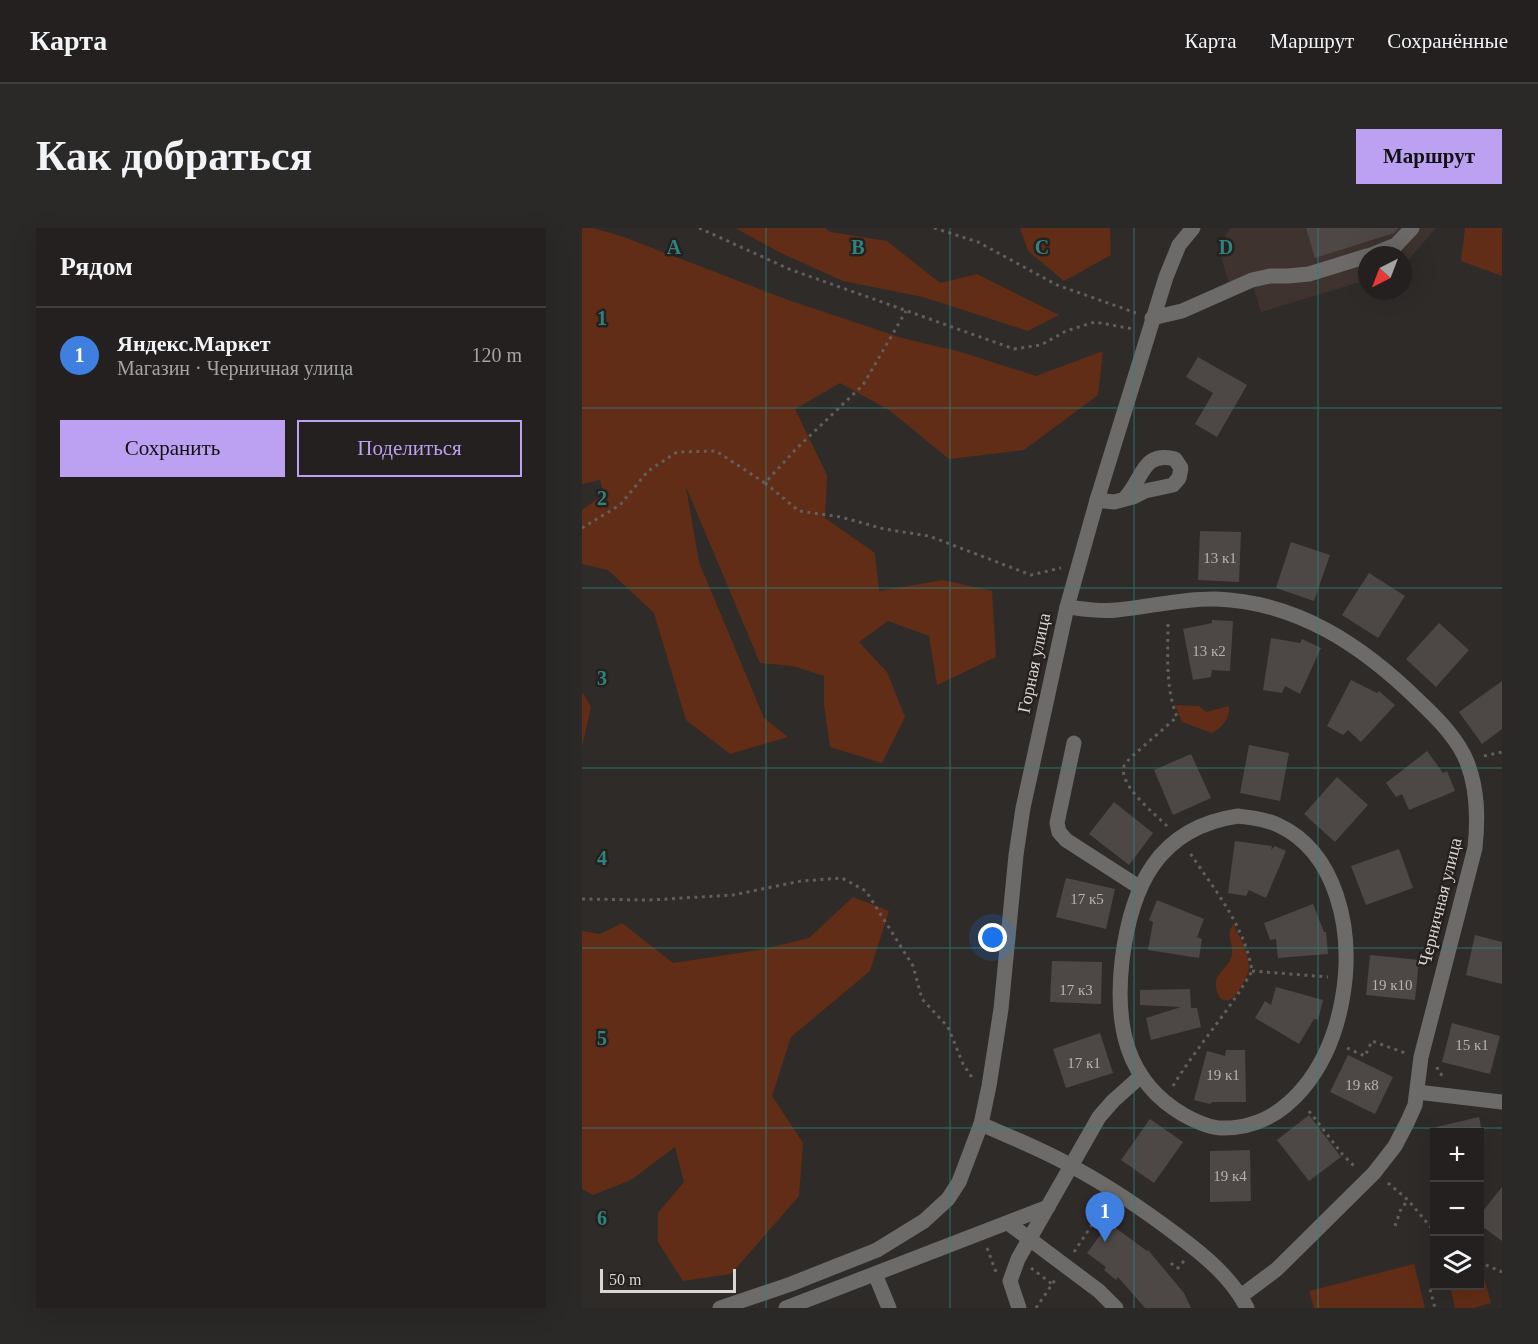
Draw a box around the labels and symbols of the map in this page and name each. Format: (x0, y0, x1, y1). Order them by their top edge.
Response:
text: A (667, 236, 682, 258)
text: B (851, 236, 865, 258)
text: C (1035, 236, 1049, 258)
text: D (1219, 236, 1233, 258)
north arrow (1358, 246, 1412, 300)
text: 1 (597, 307, 607, 329)
text: 2 (597, 487, 607, 509)
house number: 13 к1 (1203, 550, 1237, 566)
street label: Горная улица (1014, 611, 1054, 715)
house number: 13 к2 (1192, 643, 1226, 659)
text: 3 (597, 667, 607, 689)
street label: Черничная улица (1414, 836, 1466, 968)
text: 4 (597, 847, 607, 869)
house number: 17 к5 (1070, 891, 1104, 907)
your location (978, 923, 1007, 952)
house number: 19 к10 (1371, 977, 1413, 993)
house number: 17 к3 (1059, 982, 1093, 998)
text: 5 (597, 1027, 607, 1049)
house number: 15 к1 (1455, 1037, 1489, 1053)
house number: 17 к1 (1067, 1055, 1101, 1071)
house number: 19 к1 (1206, 1067, 1240, 1083)
house number: 19 к8 (1345, 1077, 1379, 1093)
house number: 19 к4 (1213, 1168, 1247, 1184)
pin: 1 (1086, 1192, 1124, 1242)
text: 6 (597, 1207, 607, 1229)
scale bar (600, 1266, 736, 1294)

